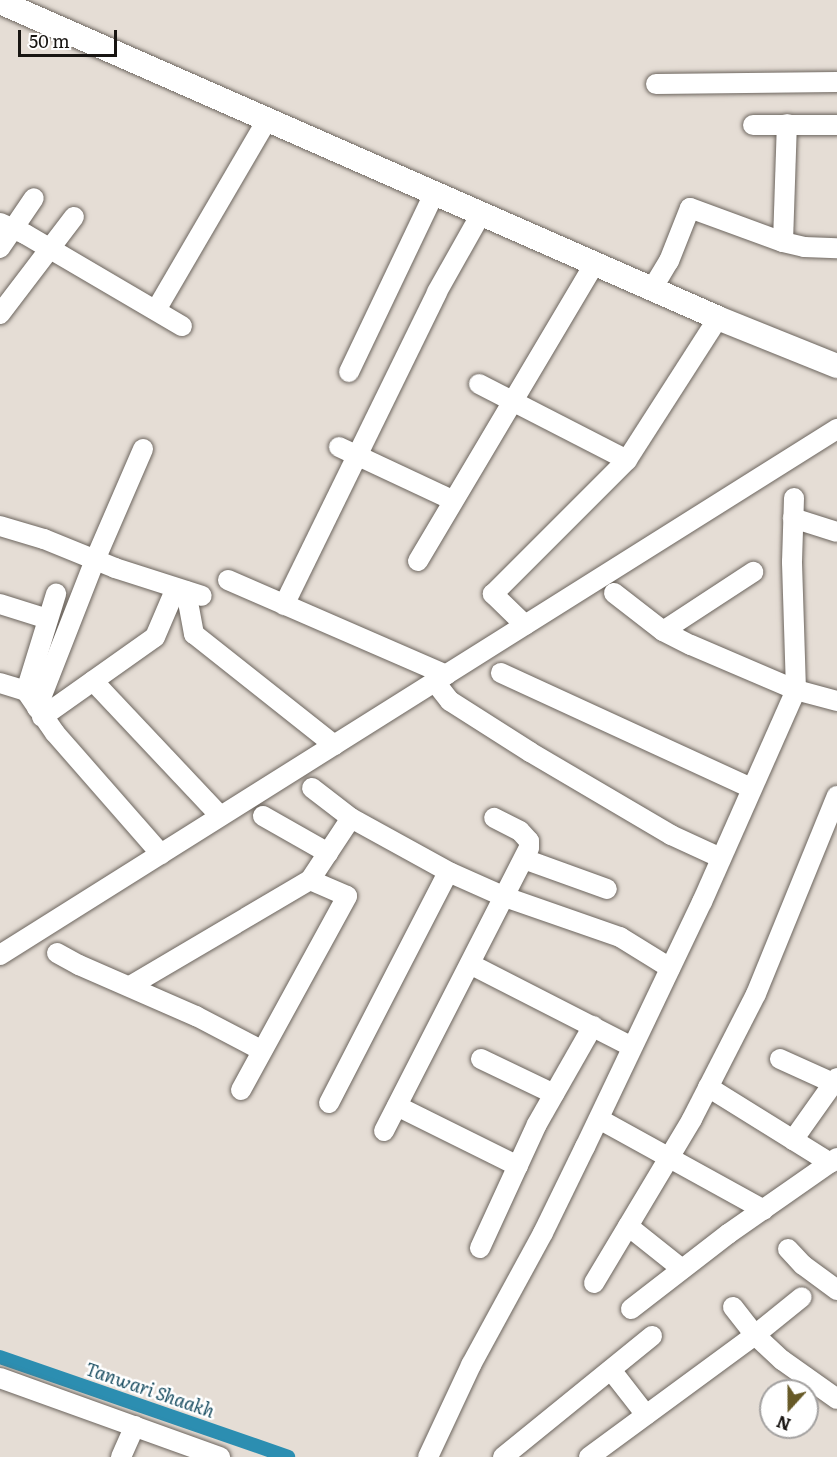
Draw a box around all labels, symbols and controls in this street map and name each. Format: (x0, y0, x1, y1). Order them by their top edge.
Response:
scale bar (21, 18, 120, 56)
text: 50 m (29, 27, 70, 54)
water label: Tanwari Shaakh (83, 1358, 217, 1422)
north arrow (759, 1379, 819, 1439)
text: N (773, 1410, 794, 1438)

